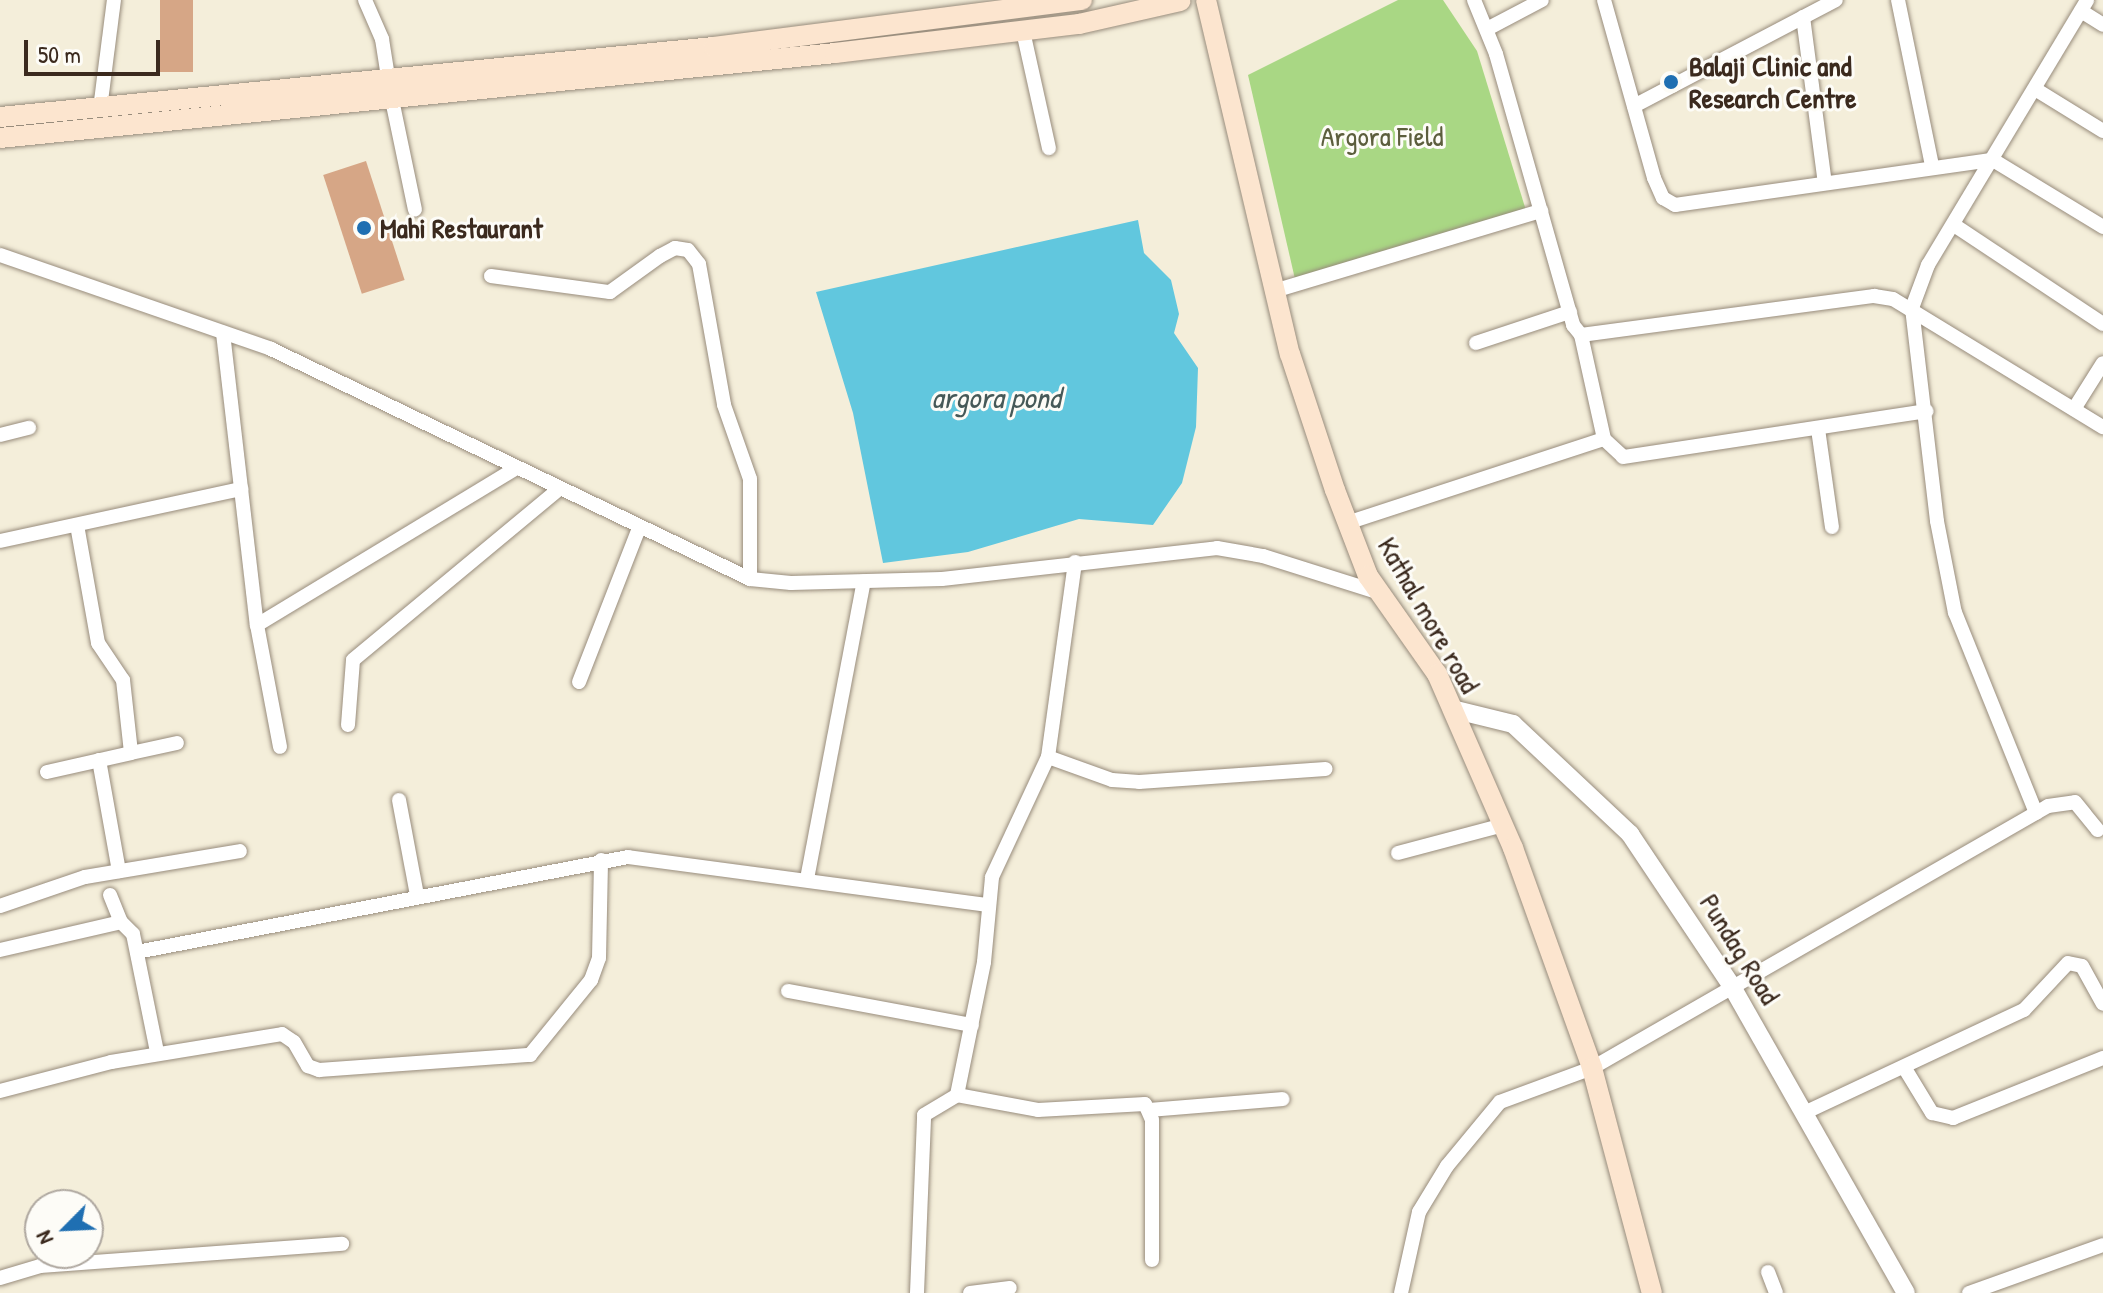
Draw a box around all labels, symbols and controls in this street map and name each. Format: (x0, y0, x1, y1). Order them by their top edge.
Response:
scale bar (28, 24, 164, 74)
text: 50 m (38, 38, 81, 70)
place label: Balaji Clinic and Research Centre (1689, 49, 1856, 115)
marker: Balaji Clinic and Research Centre (1660, 71, 1682, 93)
park label: Argora Field (1321, 119, 1443, 153)
place label: Mahi Restaurant (380, 211, 543, 245)
marker: Mahi Restaurant (355, 219, 373, 237)
water label: argora pond (931, 379, 1061, 415)
street label: Kathal more road (1371, 531, 1487, 699)
street label: Pundag Road (1693, 888, 1787, 1010)
north arrow (24, 1189, 104, 1269)
text: N (28, 1226, 60, 1249)

